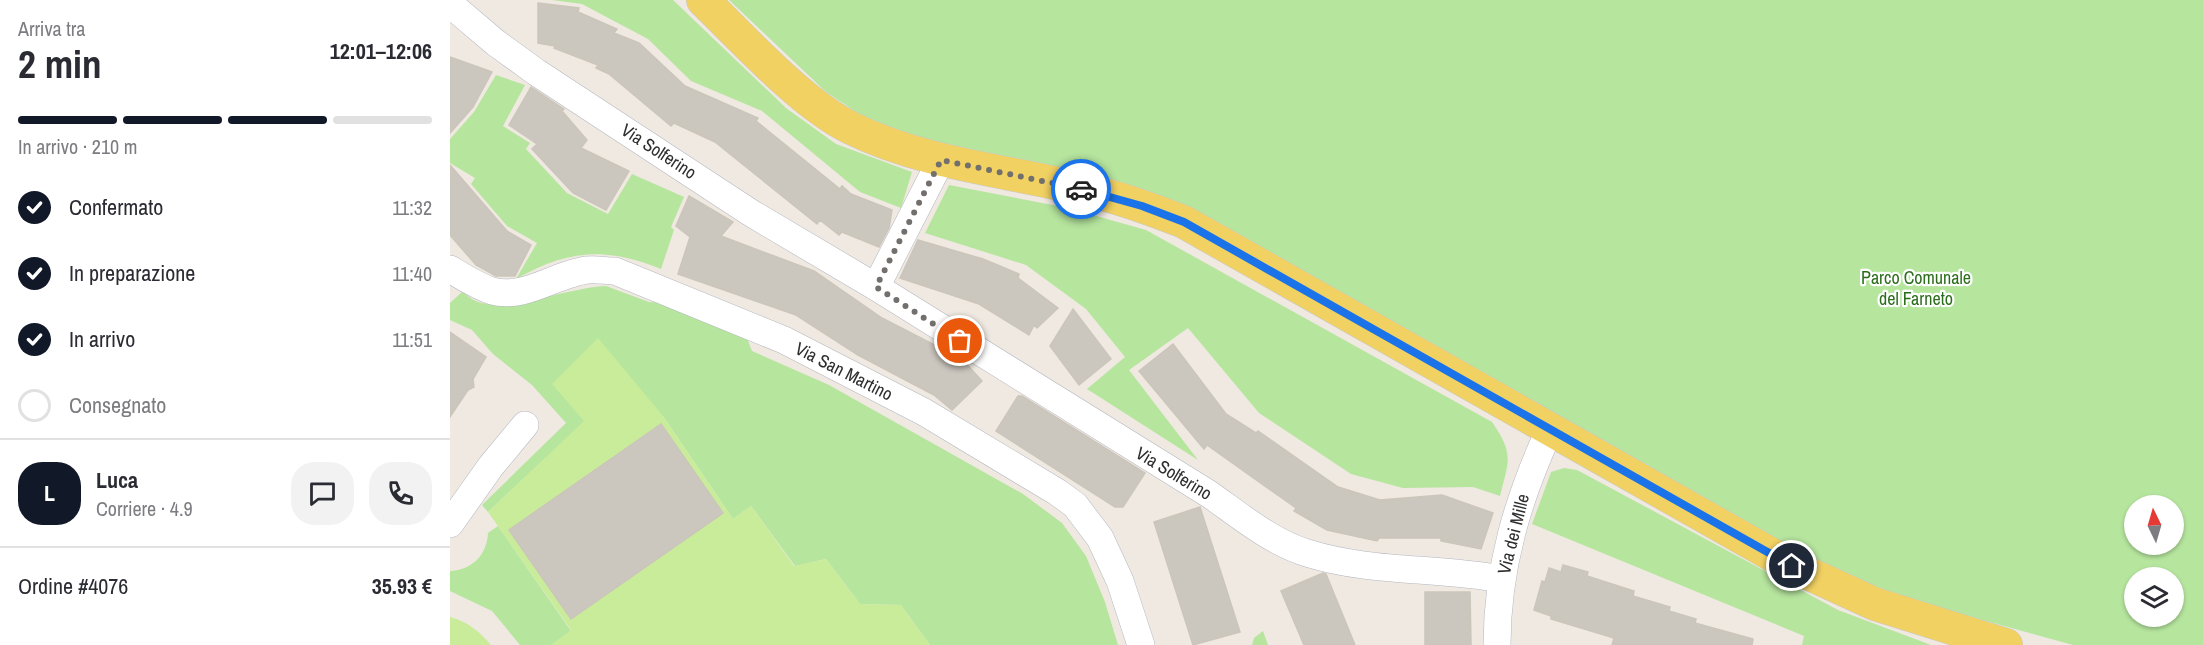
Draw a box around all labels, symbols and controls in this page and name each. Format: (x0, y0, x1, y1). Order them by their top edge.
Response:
text: Arriva tra (18, 15, 85, 42)
text: 12:01–12:06 (330, 36, 432, 66)
text: 2 min (18, 38, 102, 90)
street label: Via Solferino (617, 117, 701, 185)
text: In arrivo · 210 m (18, 133, 137, 160)
courier (1051, 159, 1111, 219)
icon: car (1065, 173, 1098, 206)
icon: check (18, 191, 51, 224)
text: Confermato (69, 192, 163, 222)
text: 11:32 (392, 194, 432, 221)
icon: check (18, 257, 51, 290)
text: In preparazione (69, 258, 195, 288)
text: 11:40 (392, 260, 432, 287)
park label: Parco Comunale del Farneto (1861, 265, 1971, 311)
pin (934, 315, 985, 366)
icon: check (18, 323, 51, 356)
text: In arrivo (69, 324, 135, 354)
icon: bag (943, 324, 976, 357)
text: 11:51 (392, 326, 432, 353)
street label: Via San Martino (791, 336, 897, 406)
text: Consegnato (69, 390, 166, 420)
street label: Via Solferino (1131, 440, 1217, 506)
button: chat (291, 462, 354, 525)
button: phone (369, 462, 432, 525)
text: Luca (96, 465, 138, 495)
text: L (44, 478, 55, 508)
street label: Via dei Mille (1491, 491, 1535, 577)
text: Corriere · 4.9 (96, 495, 193, 522)
north arrow (2124, 495, 2184, 555)
map controls (2124, 495, 2184, 627)
pin (1766, 540, 1817, 591)
icon: home (1775, 549, 1808, 582)
button: layers (2124, 567, 2184, 627)
text: Ordine #4076 (18, 571, 128, 601)
text: 35.93 € (372, 571, 432, 601)

